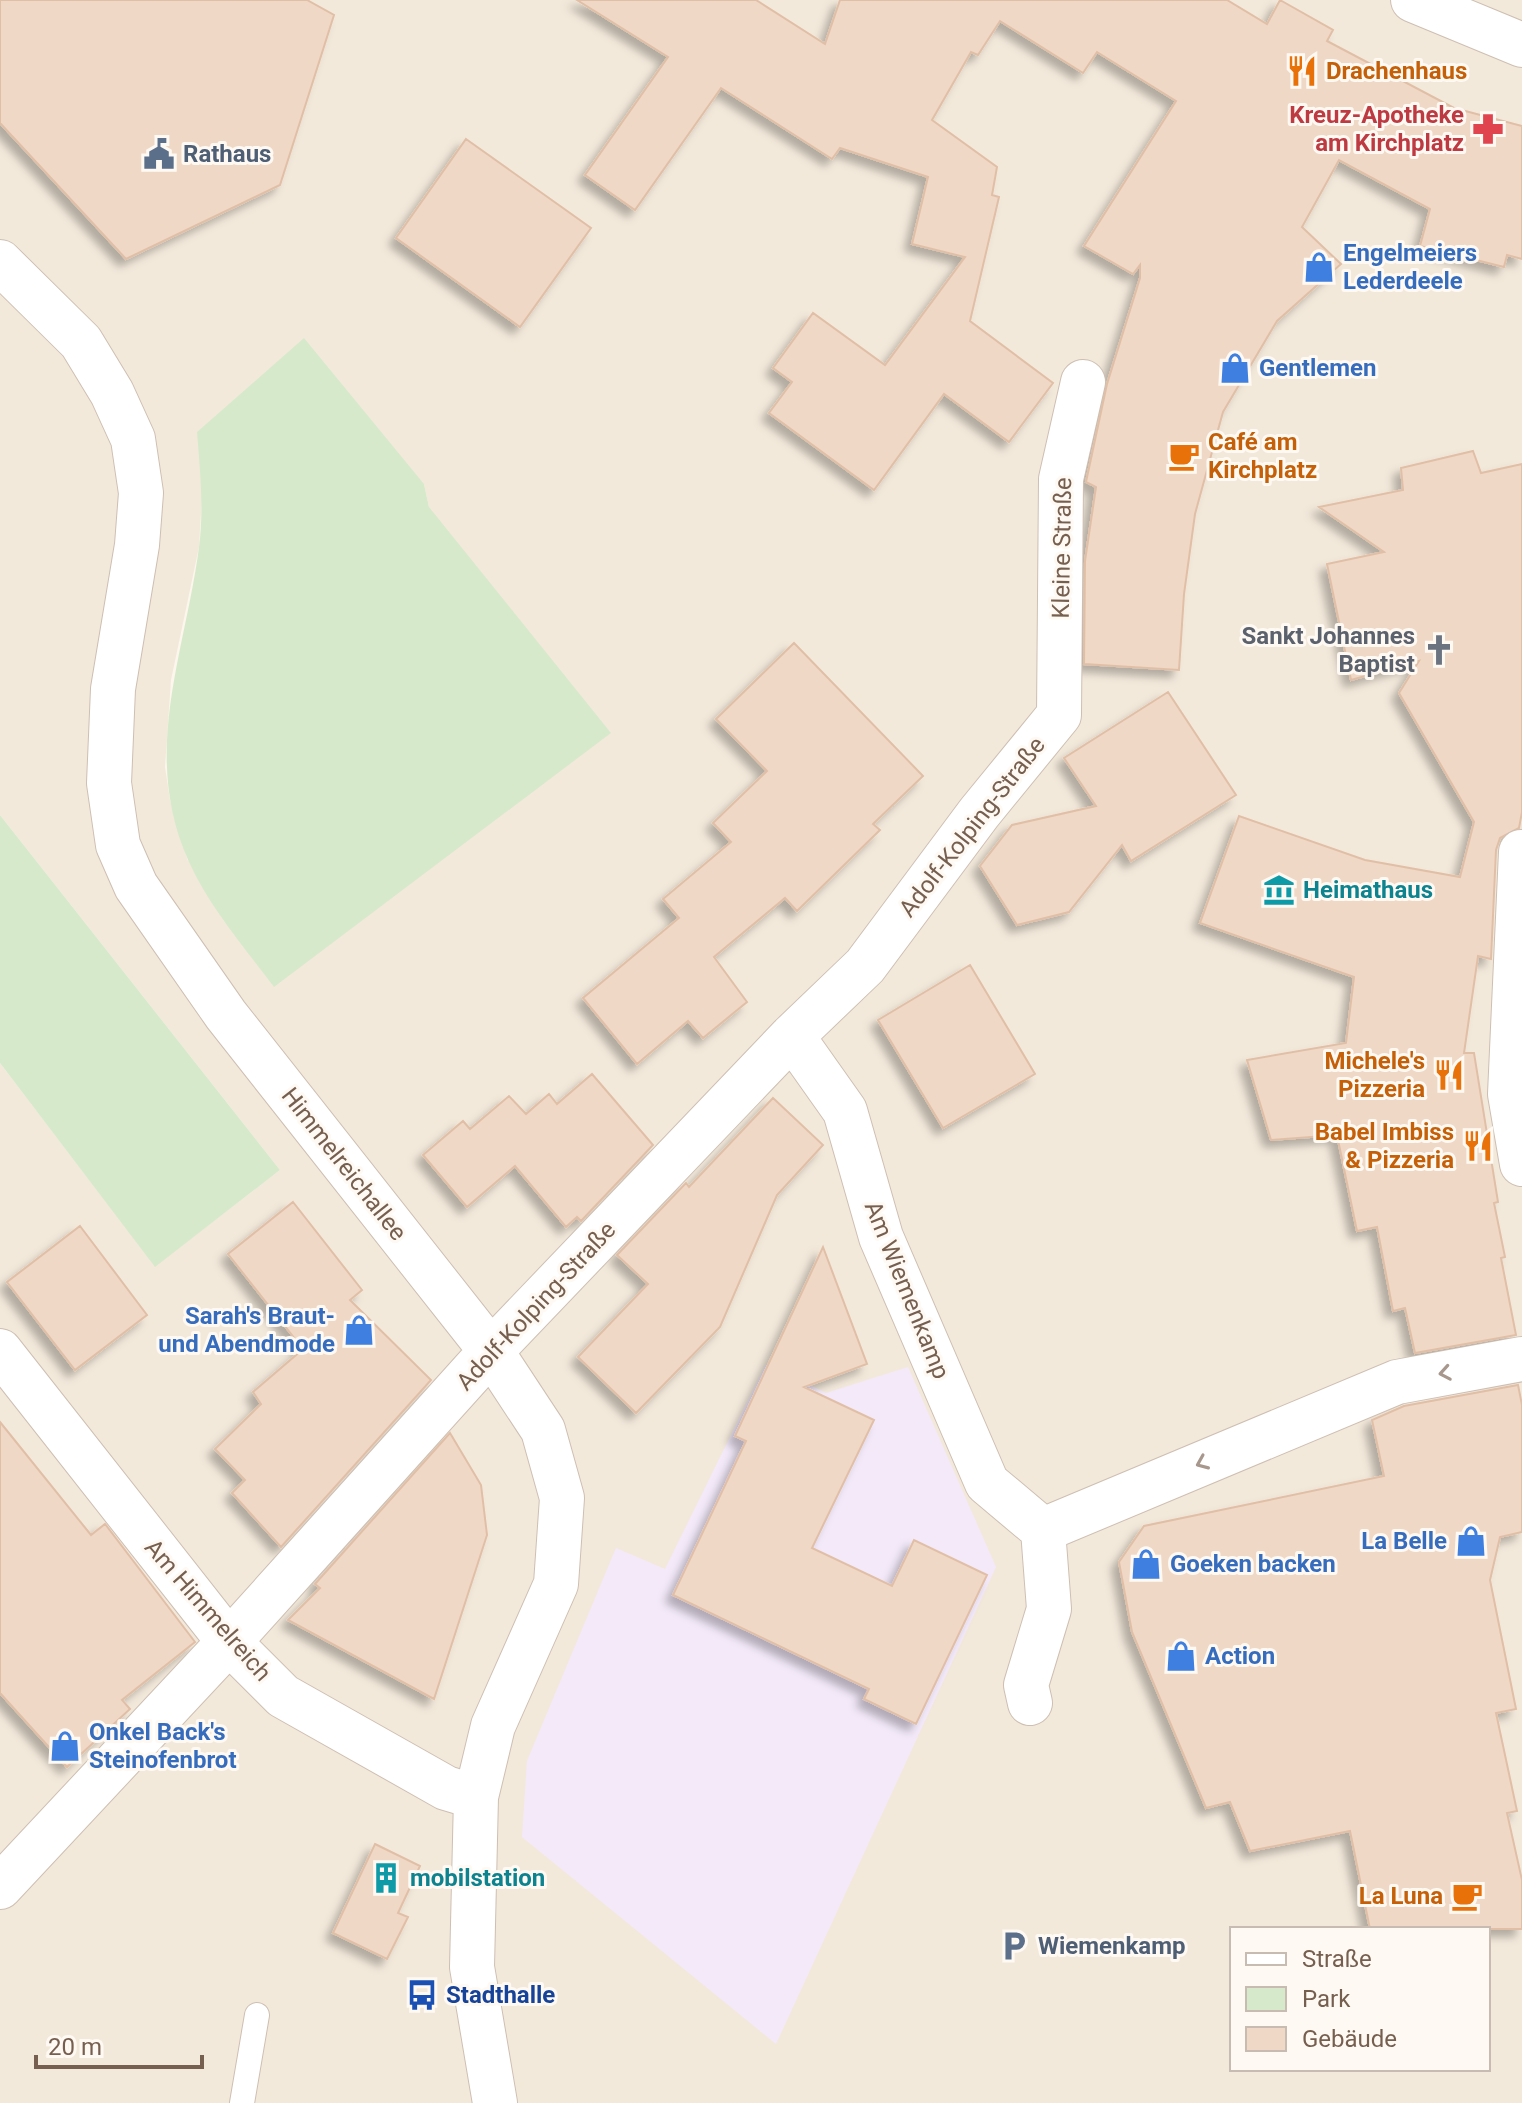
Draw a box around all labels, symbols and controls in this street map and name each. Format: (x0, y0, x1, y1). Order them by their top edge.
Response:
restaurant icon: Drachenhaus (1285, 54, 1319, 88)
place label: Drachenhaus (1326, 57, 1467, 85)
place label: Kreuz-Apotheke am Kirchplatz (1289, 101, 1464, 157)
pharmacy icon: Kreuz-Apotheke am Kirchplatz (1471, 112, 1505, 146)
public building icon: Rathaus (142, 137, 176, 171)
place label: Rathaus (183, 140, 271, 168)
place label: Engelmeiers Lederdeele (1343, 239, 1477, 295)
shop icon: Engelmeiers Lederdeele (1302, 250, 1336, 284)
shop icon: Gentlemen (1218, 351, 1252, 385)
place label: Gentlemen (1259, 354, 1376, 382)
place label: Café am Kirchplatz (1208, 428, 1317, 484)
cafe icon: Café am Kirchplatz (1167, 439, 1201, 473)
street label: Kleine Straße (1047, 477, 1077, 619)
place label: Sankt Johannes Baptist (1242, 622, 1415, 678)
church icon: Sankt Johannes Baptist (1422, 633, 1456, 667)
street label: Adolf-Kolping-Straße (893, 732, 1051, 922)
museum icon: Heimathaus (1262, 873, 1296, 907)
place label: Heimathaus (1303, 876, 1433, 904)
place label: Michele's Pizzeria (1324, 1047, 1425, 1103)
restaurant icon: Michele's Pizzeria (1432, 1058, 1466, 1092)
street label: Himmelreichallee (276, 1082, 412, 1246)
place label: Babel Imbiss & Pizzeria (1315, 1118, 1454, 1174)
restaurant icon: Babel Imbiss & Pizzeria (1461, 1129, 1495, 1163)
street label: Am Wiemenkamp (859, 1197, 955, 1383)
street label: Adolf-Kolping-Straße (451, 1216, 621, 1396)
place label: Sarah's Braut- und Abendmode (158, 1302, 335, 1358)
shop icon: Sarah's Braut- und Abendmode (342, 1313, 376, 1347)
one-way arrow (1438, 1363, 1452, 1380)
one-way arrow (1196, 1454, 1211, 1470)
shop icon: La Belle (1454, 1524, 1488, 1558)
place label: La Belle (1361, 1527, 1447, 1555)
street label: Am Himmelreich (139, 1533, 277, 1687)
shop icon: Goeken backen (1129, 1547, 1163, 1581)
place label: Goeken backen (1170, 1550, 1336, 1578)
shop icon: Action (1164, 1639, 1198, 1673)
place label: Action (1205, 1642, 1275, 1670)
place label: Onkel Back's Steinofenbrot (89, 1718, 237, 1774)
shop icon: Onkel Back's Steinofenbrot (48, 1729, 82, 1763)
building icon: mobilstation (369, 1861, 403, 1895)
place label: mobilstation (410, 1864, 545, 1892)
cafe icon: La Luna (1450, 1879, 1484, 1913)
place label: La Luna (1359, 1882, 1443, 1910)
legend (1230, 1927, 1490, 2071)
parking icon: Wiemenkamp (997, 1929, 1031, 1963)
place label: Wiemenkamp (1038, 1932, 1185, 1960)
text: Straße (1302, 1945, 1372, 1973)
bus stop icon: Stadthalle (405, 1978, 439, 2012)
place label: Stadthalle (446, 1981, 555, 2009)
text: Park (1302, 1985, 1351, 2013)
scale bar (36, 2019, 202, 2069)
text: Gebäude (1302, 2025, 1397, 2053)
text: 20 m (48, 2033, 102, 2061)

